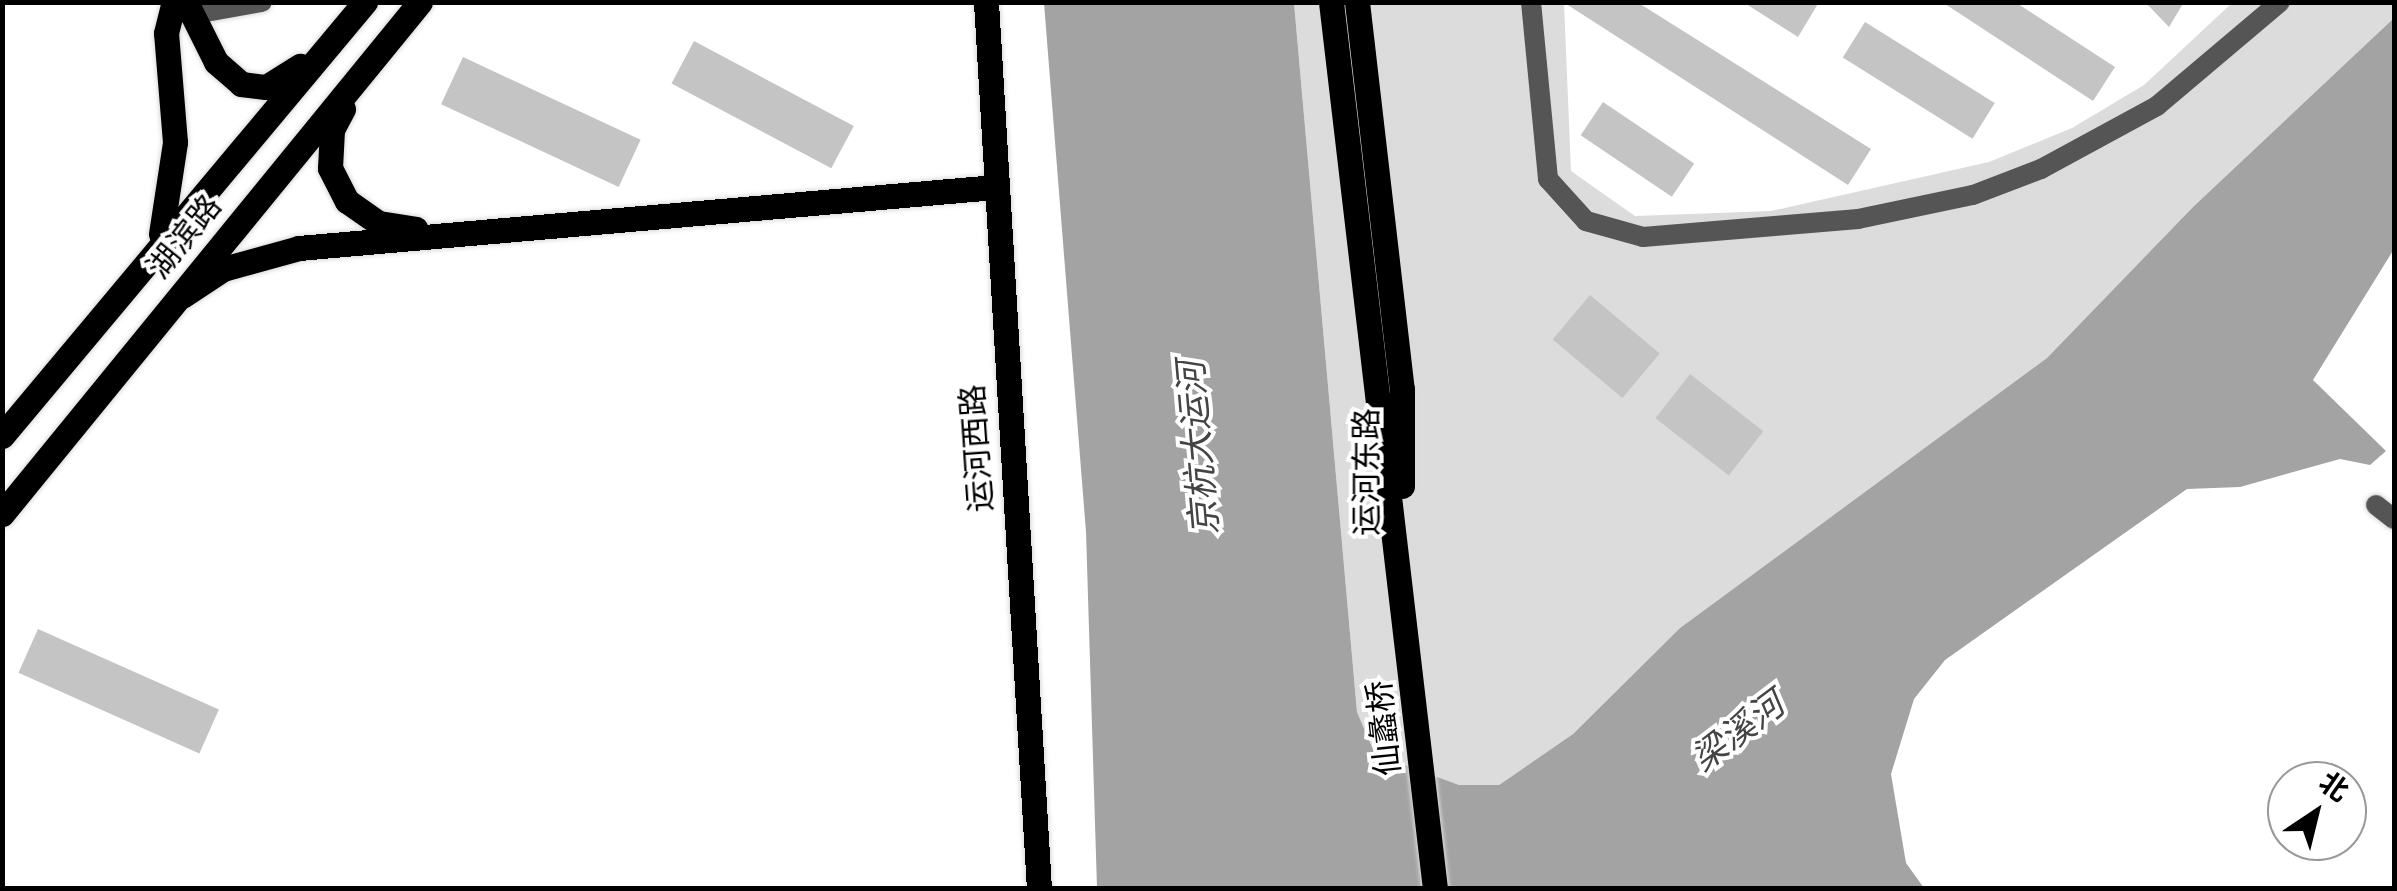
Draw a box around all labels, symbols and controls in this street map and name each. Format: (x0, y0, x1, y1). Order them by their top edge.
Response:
street label: 湖滨路 (141, 189, 231, 287)
water label: 京杭大运河 (1171, 359, 1229, 537)
street label: 运河西路 (955, 383, 1003, 513)
street label: 运河东路 (1350, 408, 1388, 536)
street label: 仙蠡桥 (1362, 678, 1410, 778)
water label: 梁溪河 (1684, 685, 1794, 781)
north arrow (2267, 761, 2367, 861)
text: 北 (2312, 766, 2354, 809)

